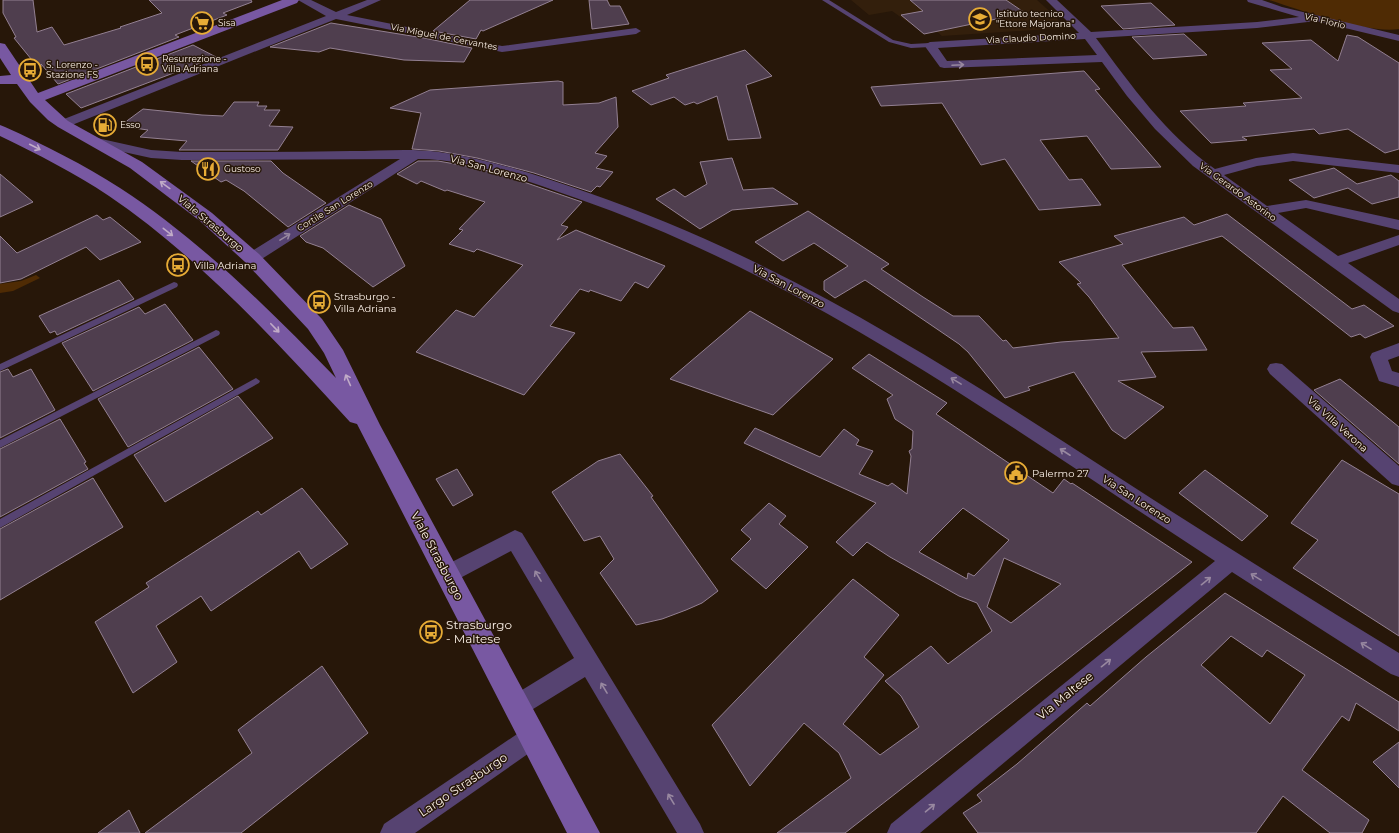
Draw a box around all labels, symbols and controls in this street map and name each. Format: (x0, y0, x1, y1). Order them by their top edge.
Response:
school or university icon: Istituto tecnico "Ettore Majorana" (967, 6, 993, 32)
place label: Istituto tecnico "Ettore Majorana" (996, 8, 1075, 29)
supermarket icon: Sisa (189, 10, 215, 36)
street label: Via Florio (1304, 10, 1347, 31)
place label: Sisa (218, 17, 236, 28)
street label: Via Miguel de Cervantes (390, 21, 499, 52)
street label: Via Claudio Domino (986, 30, 1076, 45)
bus stop icon: Resurrezione - Villa Adriana (134, 51, 160, 77)
place label: Resurrezione - Villa Adriana (162, 53, 227, 74)
bus stop icon: S. Lorenzo - Stazione FS (17, 57, 43, 83)
place label: S. Lorenzo - Stazione FS (46, 59, 99, 80)
one-way arrow (951, 61, 964, 68)
fuel station icon: Esso (92, 112, 118, 138)
place label: Esso (120, 119, 141, 130)
one-way arrow (29, 144, 41, 151)
street label: Via San Lorenzo (449, 152, 529, 185)
restaurant icon: Gustoso (195, 156, 221, 182)
street label: Via Gerardo Astorino (1198, 160, 1279, 223)
place label: Gustoso (224, 163, 261, 174)
street label: Cortile San Lorenzo (295, 178, 375, 233)
one-way arrow (159, 181, 170, 190)
street label: Viale Strasburgo (175, 192, 246, 255)
one-way arrow (163, 228, 174, 236)
one-way arrow (279, 233, 290, 241)
bus stop icon: Villa Adriana (165, 252, 191, 278)
place label: Villa Adriana (194, 259, 256, 272)
street label: Via San Lorenzo (751, 262, 827, 311)
bus stop icon: Strasburgo - Villa Adriana (306, 289, 332, 315)
place label: Strasburgo - Villa Adriana (334, 290, 396, 315)
one-way arrow (271, 323, 280, 333)
one-way arrow (344, 374, 351, 386)
one-way arrow (950, 377, 962, 385)
street label: Via Villa Verona (1305, 394, 1371, 455)
one-way arrow (1060, 448, 1071, 456)
public building icon: Palermo 27 (1003, 460, 1029, 486)
place label: Palermo 27 (1032, 467, 1089, 480)
street label: Via San Lorenzo (1100, 472, 1174, 527)
street label: Viale Strasburgo (408, 509, 467, 603)
one-way arrow (533, 570, 541, 582)
one-way arrow (1251, 573, 1262, 581)
one-way arrow (1201, 576, 1212, 585)
place label: Strasburgo - Maltese (446, 617, 512, 646)
bus stop icon: Strasburgo - Maltese (418, 619, 444, 645)
one-way arrow (1360, 641, 1372, 649)
one-way arrow (1100, 658, 1111, 667)
street label: Via Maltese (1033, 668, 1096, 723)
one-way arrow (600, 682, 608, 694)
street label: Largo Strasburgo (415, 749, 510, 820)
one-way arrow (666, 794, 674, 806)
one-way arrow (925, 804, 935, 813)

